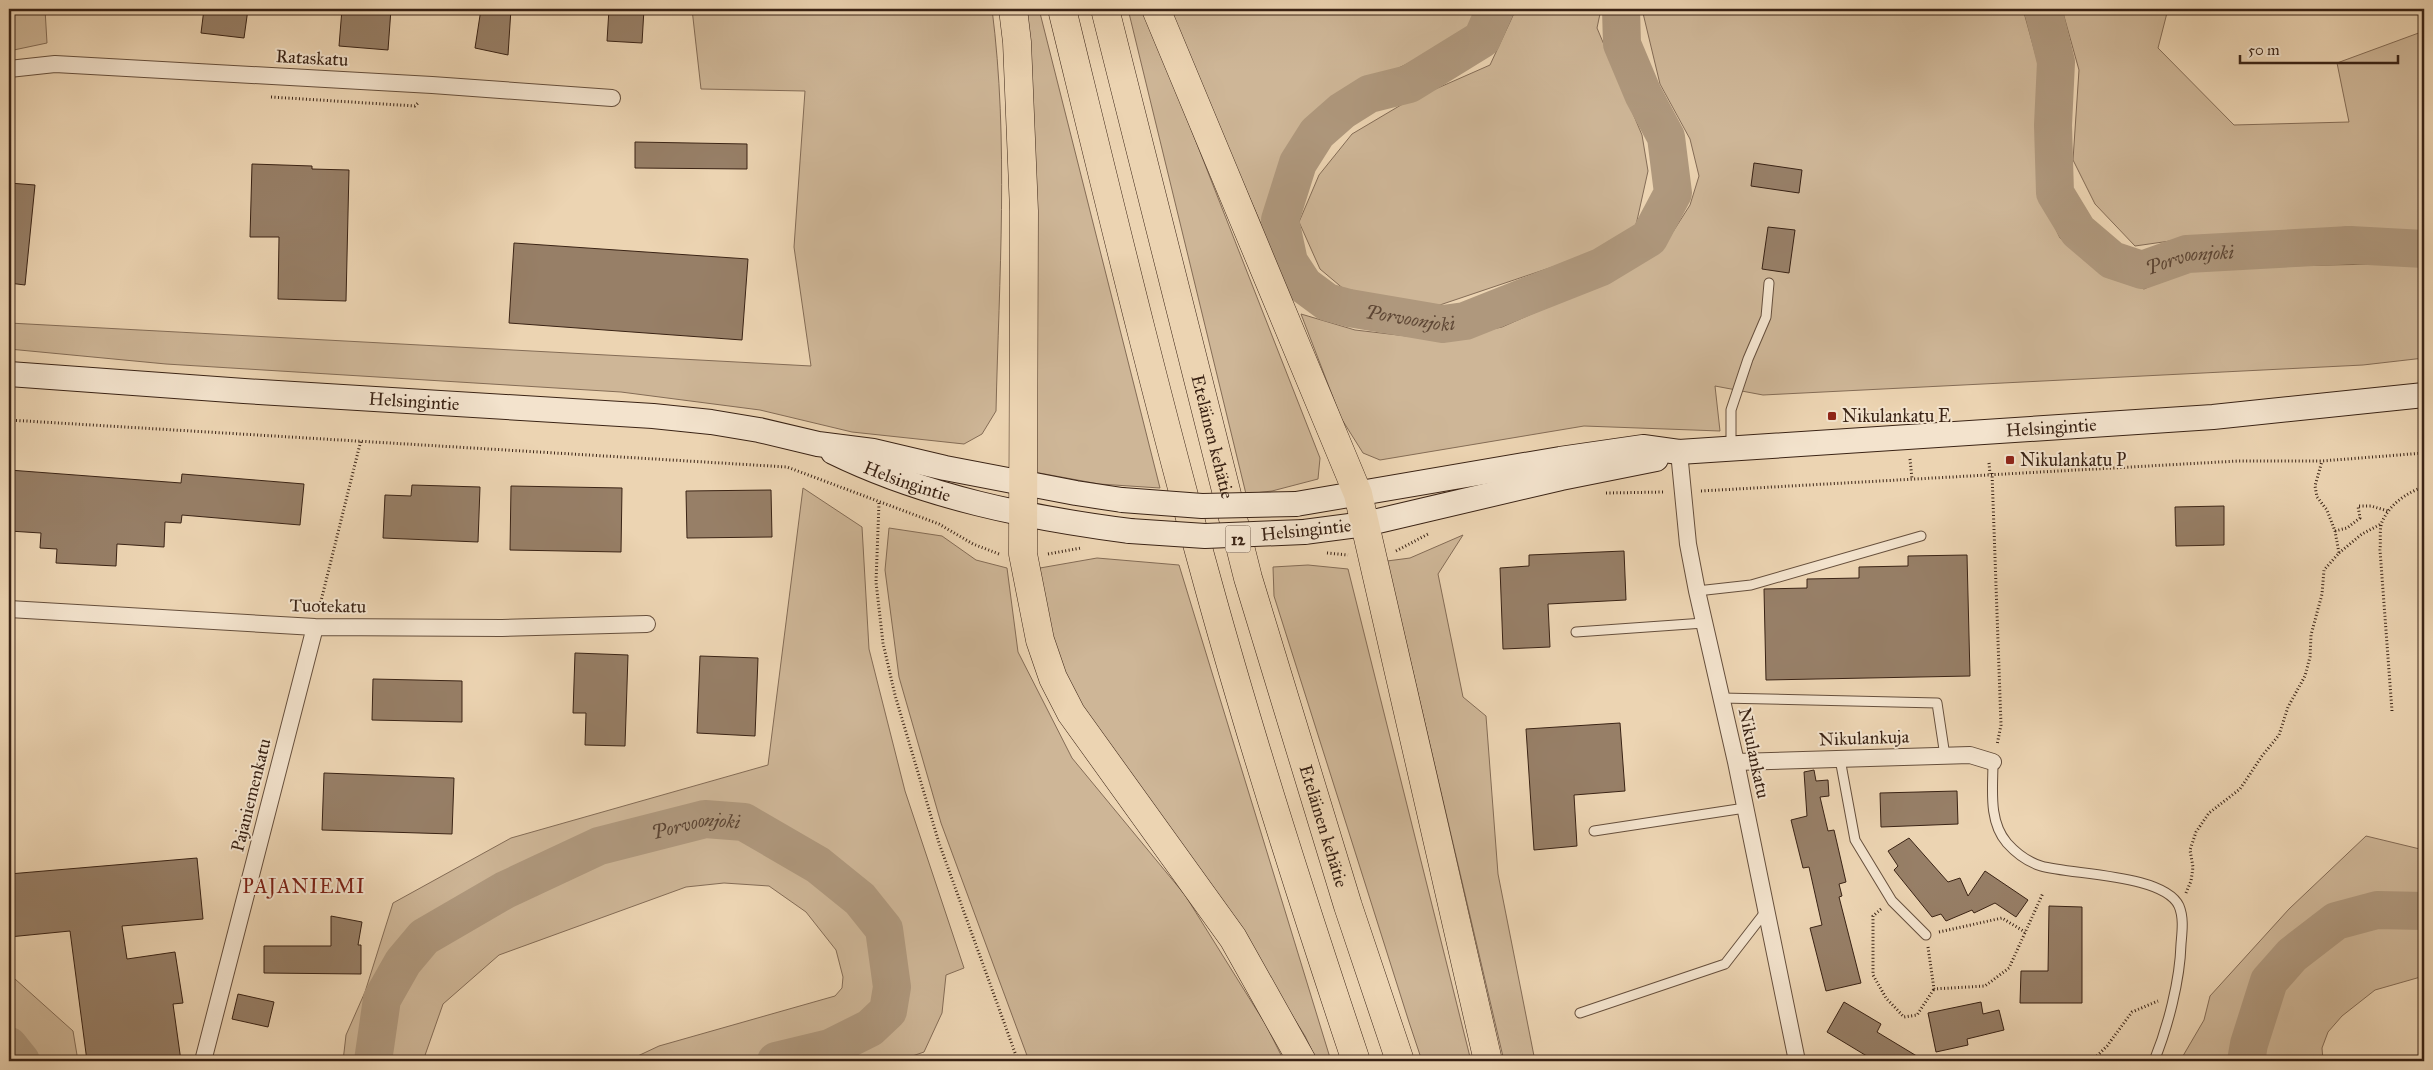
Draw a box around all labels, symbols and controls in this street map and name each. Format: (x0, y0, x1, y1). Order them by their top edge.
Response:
scale bar (2240, 32, 2398, 64)
text: 50 m (2248, 41, 2280, 59)
street label: Rataskatu (275, 45, 349, 71)
water label: Porvoonjoki (2142, 240, 2235, 279)
water label: Porvoonjoki (1364, 299, 1457, 336)
street label: Eteläinen kehätie (1186, 372, 1239, 501)
street label: Helsingintie (368, 388, 460, 415)
place label: Nikulankatu E (1842, 405, 1951, 427)
marker: Nikulankatu E (1826, 410, 1838, 422)
street label: Helsingintie (2005, 414, 2097, 442)
place label: Nikulankatu P (2020, 449, 2126, 471)
marker: Nikulankatu P (2004, 454, 2016, 466)
street label: Helsingintie (860, 456, 953, 507)
street label: Helsingintie (1260, 514, 1352, 547)
road number: 12 (1226, 526, 1250, 552)
street label: Tuotekatu (290, 594, 367, 618)
street label: Nikulankatu (1734, 706, 1774, 801)
street label: Nikulankuja (1819, 725, 1910, 751)
street label: Pajaniemenkatu (226, 736, 276, 854)
street label: Eteläinen kehätie (1295, 762, 1353, 890)
water label: Porvoonjoki (649, 807, 742, 844)
district label: PAJANIEMI (242, 874, 366, 899)

